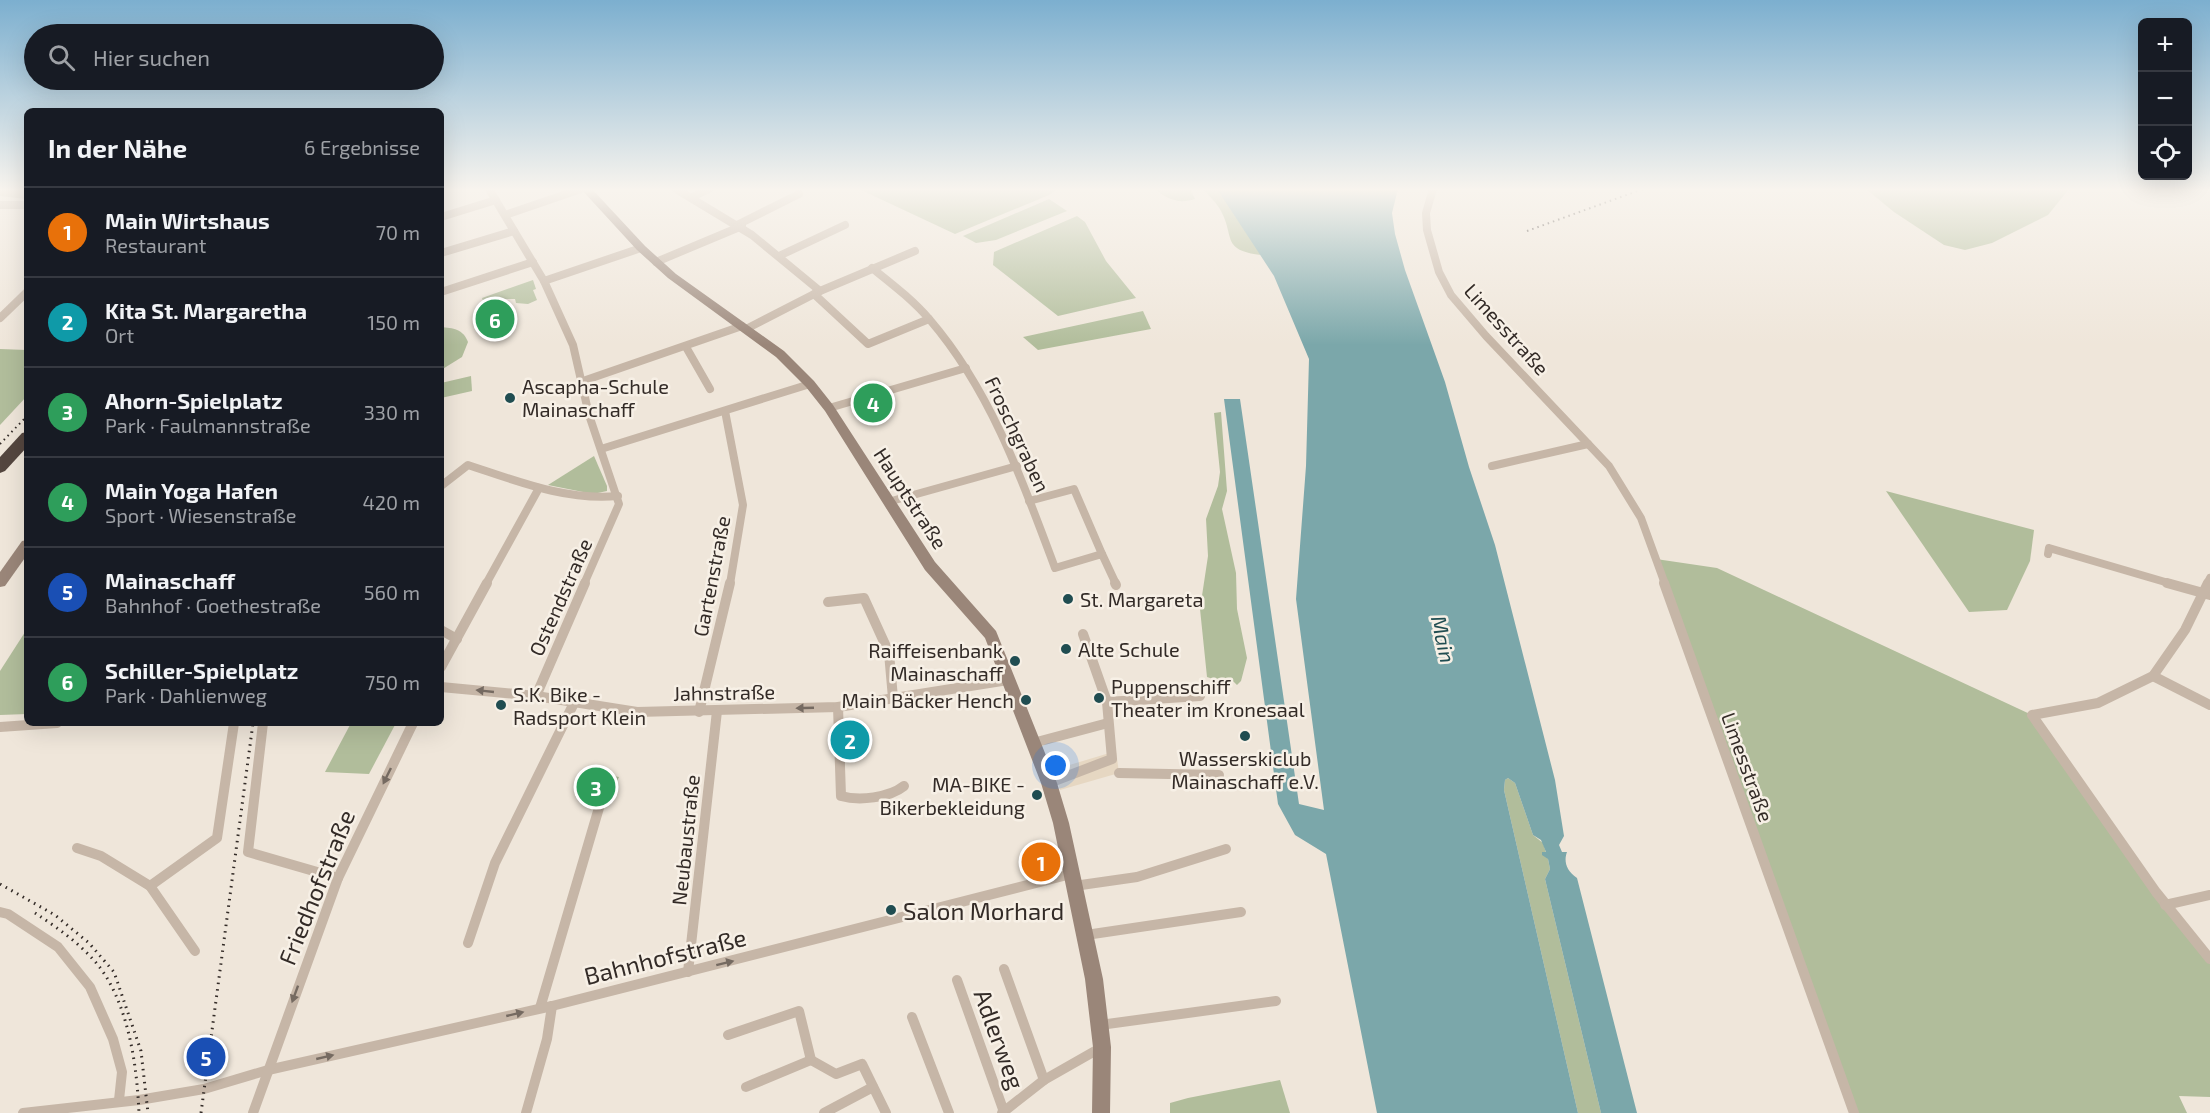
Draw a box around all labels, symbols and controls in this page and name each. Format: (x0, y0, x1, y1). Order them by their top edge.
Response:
map controls (2138, 18, 2192, 180)
button: + (2138, 18, 2192, 72)
search box (24, 24, 444, 90)
icon: search (45, 41, 78, 74)
text: Hier suchen (93, 44, 210, 70)
button: − (2138, 72, 2192, 126)
button: locate (2138, 126, 2192, 180)
text: In der Nähe (48, 132, 187, 163)
text: 6 Ergebnisse (304, 135, 420, 159)
text: Main Wirtshaus (105, 207, 270, 233)
text: 1 (63, 220, 72, 244)
text: 70 m (376, 220, 420, 244)
text: Restaurant (105, 233, 206, 257)
street label: Limesstraße (1460, 278, 1554, 380)
pin: 6 (476, 296, 514, 342)
text: Kita St. Margaretha (105, 297, 307, 323)
text: 2 (62, 310, 73, 334)
text: 150 m (367, 310, 420, 334)
text: Ort (105, 323, 134, 347)
street label: Froschgraben (981, 372, 1055, 496)
place label: Ascapha-Schule Mainaschaff (522, 374, 669, 421)
pin: 4 (854, 380, 892, 426)
text: Ahorn-Spielplatz (105, 387, 283, 413)
marker: Ascapha-Schule Mainaschaff (503, 391, 517, 405)
text: 3 (62, 400, 73, 424)
text: 330 m (364, 400, 420, 424)
text: Park · Faulmannstraße (105, 413, 311, 437)
street label: Hauptstraße (869, 443, 953, 553)
text: Main Yoga Hafen (105, 477, 278, 503)
text: 4 (61, 490, 74, 514)
text: 420 m (362, 490, 420, 514)
text: Sport · Wiesenstraße (105, 503, 296, 527)
street label: Gartenstraße (688, 514, 734, 638)
street label: Ostendstraße (523, 535, 597, 659)
text: Mainaschaff (105, 567, 235, 593)
text: 5 (62, 580, 73, 604)
text: 560 m (364, 580, 420, 604)
place label: St. Margareta (1080, 587, 1203, 611)
marker: St. Margareta (1061, 592, 1075, 606)
text: Bahnhof · Goethestraße (105, 593, 321, 617)
water label: Main (1427, 613, 1461, 665)
place label: Alte Schule (1078, 637, 1180, 661)
place label: Raiffeisenbank Mainaschaff (868, 638, 1004, 685)
marker: Alte Schule (1059, 642, 1073, 656)
marker: Raiffeisenbank Mainaschaff (1008, 654, 1022, 668)
text: Schiller-Spielplatz (105, 657, 298, 683)
text: 6 (62, 670, 73, 694)
text: 750 m (365, 670, 420, 694)
place label: Puppenschiff Theater im Kronesaal (1111, 674, 1305, 721)
street label: Jahnstraße (673, 679, 775, 705)
place label: S.K. Bike - Radsport Klein (513, 682, 646, 729)
text: Park · Dahlienweg (105, 683, 267, 707)
one-way arrow (475, 686, 494, 696)
place label: Main Bäcker Hench (841, 688, 1014, 712)
marker: Puppenschiff Theater im Kronesaal (1092, 691, 1106, 705)
marker: Main Bäcker Hench (1019, 693, 1033, 707)
marker: S.K. Bike - Radsport Klein (494, 698, 508, 712)
one-way arrow (795, 703, 814, 713)
street label: Limesstraße (1717, 709, 1779, 825)
pin: 2 (830, 718, 870, 762)
marker: Wasserskiclub Mainaschaff e.V. (1238, 729, 1252, 743)
place label: Wasserskiclub Mainaschaff e.V. (1171, 746, 1319, 793)
your location (1041, 751, 1070, 780)
pin: 3 (576, 764, 616, 810)
one-way arrow (383, 767, 392, 784)
place label: MA-BIKE - Bikerbekleidung (879, 772, 1025, 819)
street label: Neubaustraße (666, 774, 704, 906)
marker: MA-BIKE - Bikerbekleidung (1030, 788, 1044, 802)
street label: Friedhofstraße (272, 805, 360, 969)
pin: 1 (1022, 840, 1060, 884)
place label: Salon Morhard (903, 896, 1064, 925)
marker: Salon Morhard (884, 903, 898, 917)
street label: Bahnhofstraße (581, 922, 749, 990)
one-way arrow (716, 957, 734, 967)
one-way arrow (290, 985, 300, 1003)
street label: Adlerweg (969, 985, 1031, 1093)
one-way arrow (506, 1009, 525, 1018)
pin: 5 (186, 1034, 226, 1080)
one-way arrow (316, 1052, 335, 1061)

